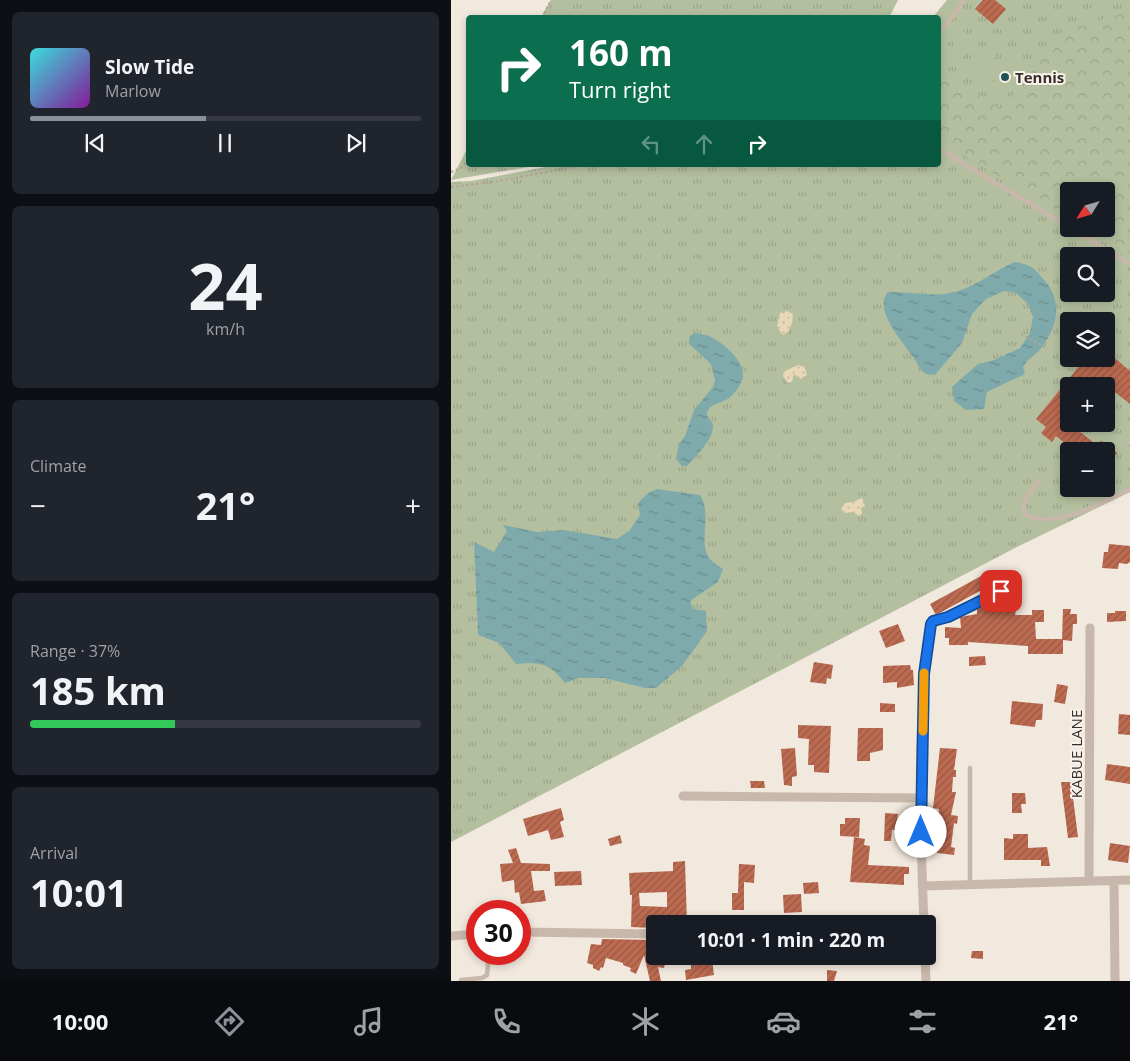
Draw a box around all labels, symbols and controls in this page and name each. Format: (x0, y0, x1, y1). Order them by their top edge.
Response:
text: 160 m (569, 29, 673, 76)
icon: right (486, 35, 551, 100)
text: Slow Tide (105, 54, 194, 80)
place label: Tennis (1015, 67, 1064, 87)
marker: Tennis (999, 71, 1011, 83)
text: Turn right (569, 74, 671, 104)
text: Marlow (105, 80, 161, 102)
icon: previous (81, 129, 109, 157)
icon: pause (211, 129, 239, 157)
icon: next (342, 129, 370, 157)
icon: left (637, 130, 665, 158)
icon: ahead (690, 130, 718, 158)
icon: right (743, 130, 771, 158)
north arrow (1060, 182, 1115, 238)
map controls (1060, 182, 1115, 497)
text: 24 (188, 241, 263, 329)
button: search (1060, 247, 1115, 302)
button: layers (1060, 312, 1115, 367)
text: km/h (206, 318, 245, 340)
button: + (1060, 377, 1115, 432)
button: − (1060, 442, 1115, 497)
text: Climate (30, 455, 87, 477)
text: 21° (196, 479, 255, 531)
text: − (30, 486, 46, 524)
text: + (405, 486, 421, 524)
pin (980, 570, 1022, 612)
icon: arrive (987, 577, 1015, 605)
text: Range · 37% (30, 640, 120, 662)
text: 185 km (30, 664, 166, 716)
street label: KABUE LANE (1066, 710, 1086, 798)
position arrow (894, 805, 946, 857)
text: Arrival (30, 842, 78, 864)
text: 10:01 (30, 866, 128, 918)
speed limit sign: 30 (466, 900, 531, 965)
text: 10:01 · 1 min · 220 m (697, 927, 885, 953)
icon: directions (212, 1004, 247, 1039)
icon: music (351, 1004, 386, 1039)
icon: phone (489, 1004, 524, 1039)
icon: climate (628, 1004, 663, 1039)
icon: car (766, 1004, 801, 1039)
icon: filters (905, 1004, 940, 1039)
text: 10:00 (52, 1006, 108, 1036)
text: 21° (1044, 1006, 1078, 1036)

